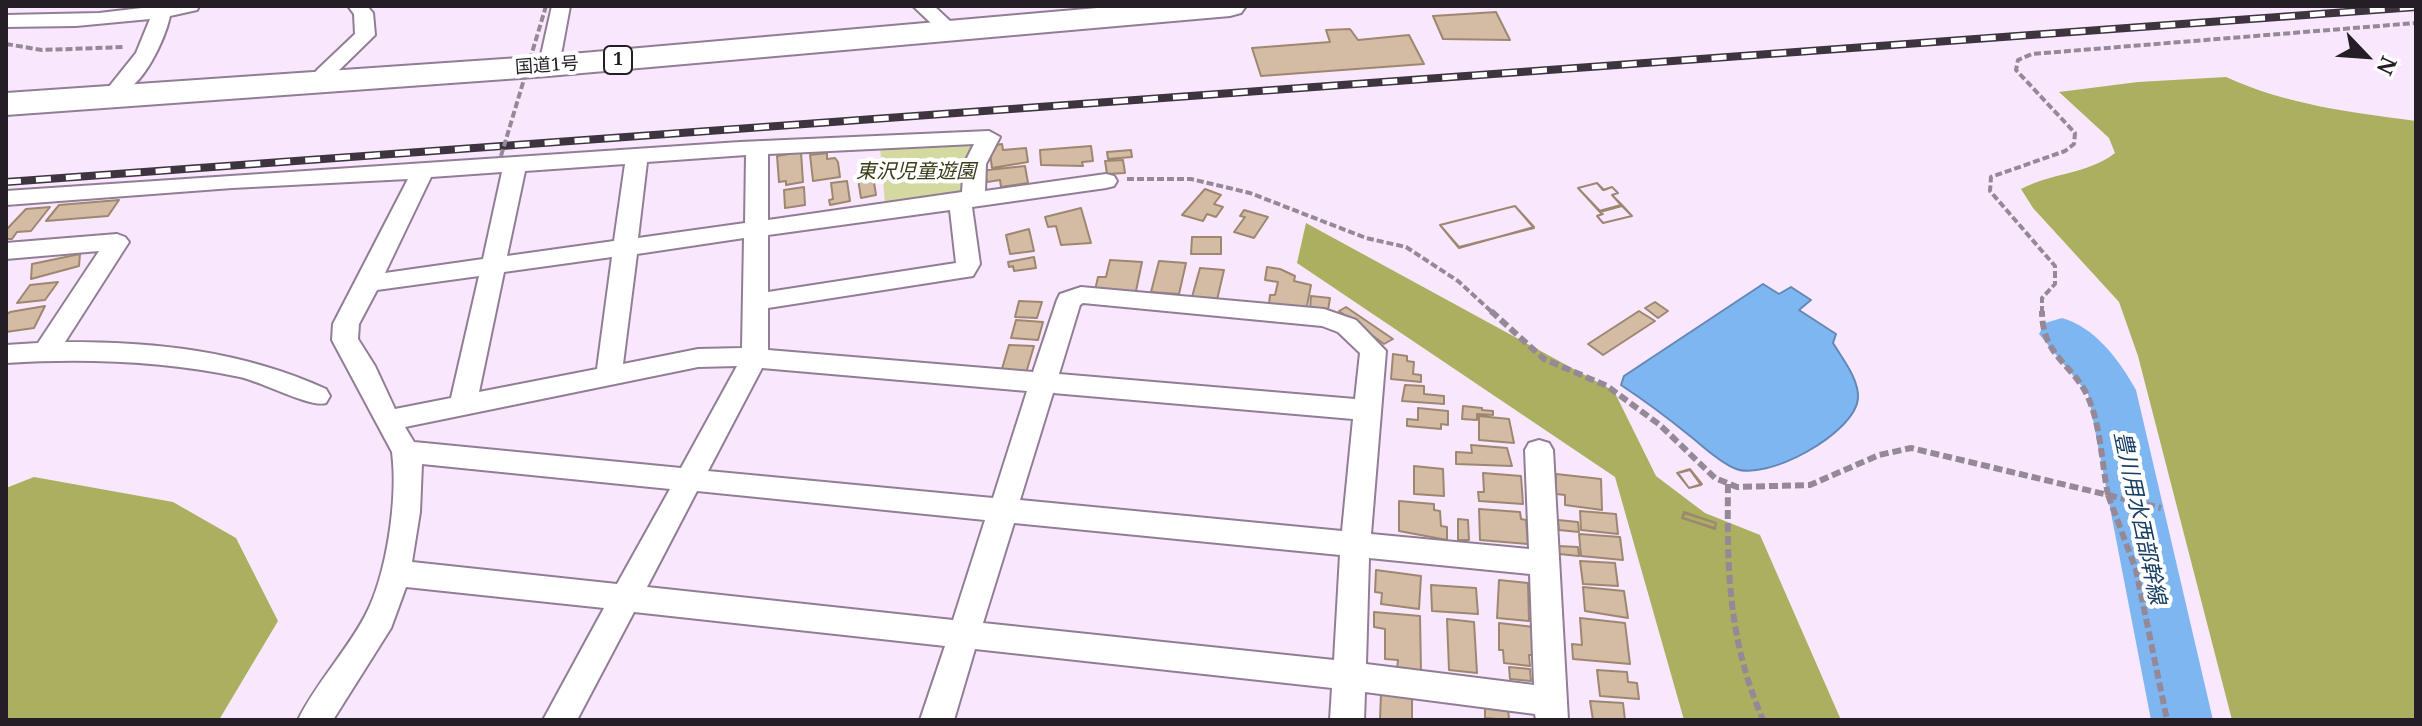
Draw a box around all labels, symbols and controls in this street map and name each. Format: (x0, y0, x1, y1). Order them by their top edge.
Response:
north arrow (2326, 16, 2406, 96)
road number: 1 (604, 46, 632, 74)
text: N (2370, 52, 2405, 80)
street label: 国道1号 (514, 53, 580, 79)
park label: 東沢児童遊園 (856, 160, 976, 184)
water label: 豊川用水西部幹線 (2108, 429, 2170, 607)

